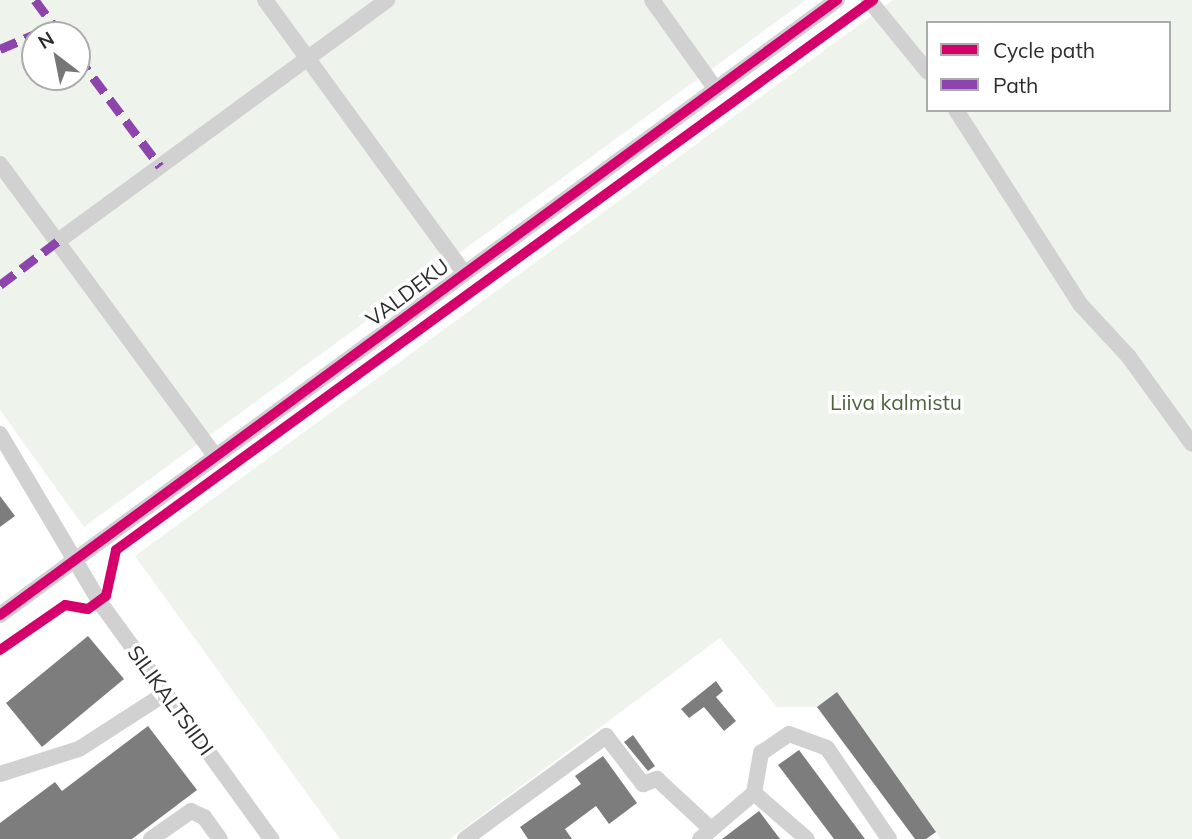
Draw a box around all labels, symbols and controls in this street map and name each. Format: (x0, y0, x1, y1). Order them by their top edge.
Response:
north arrow (21, 21, 91, 91)
legend (926, 21, 1171, 112)
text: N (33, 26, 58, 54)
text: Cycle path (993, 37, 1095, 63)
text: Path (993, 72, 1038, 98)
street label: VALDEKU (361, 253, 453, 331)
park label: Liiva kalmistu (830, 389, 962, 415)
street label: SILIKALTSIIDI (123, 640, 219, 760)

